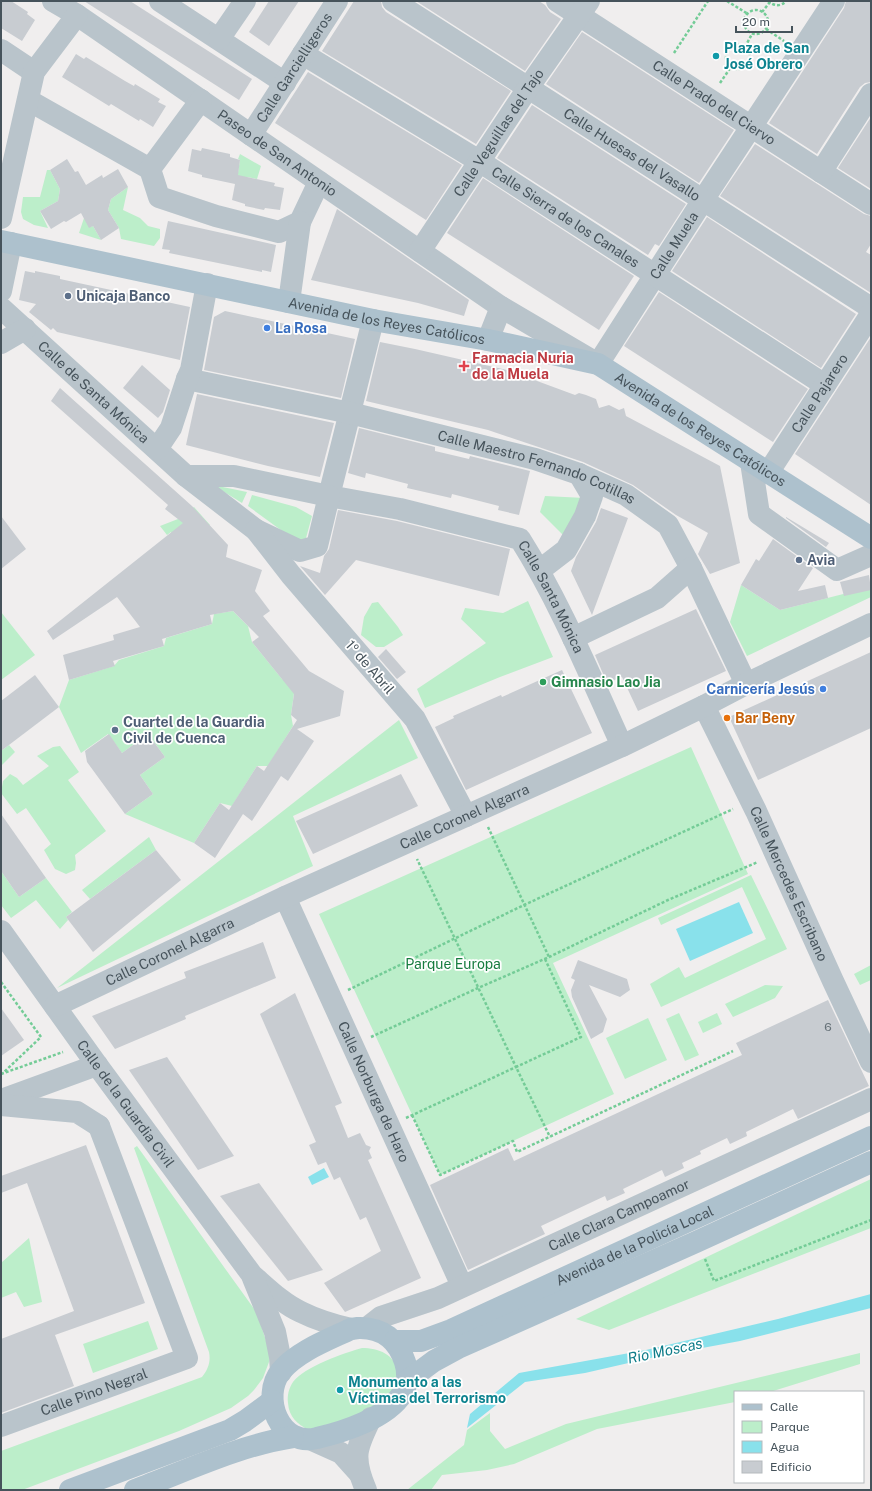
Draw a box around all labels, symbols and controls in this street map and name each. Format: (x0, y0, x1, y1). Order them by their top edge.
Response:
scale bar (736, 8, 792, 34)
street label: Calle Garcielligeros (253, 10, 335, 126)
text: 20 m (742, 15, 770, 29)
place label: Plaza de San José Obrero (724, 40, 809, 72)
marker: Plaza de San José Obrero (711, 51, 721, 61)
street label: Calle Prado del Ciervo (650, 57, 779, 148)
street label: Calle Veguillas del Tajo (450, 66, 547, 200)
street label: Calle Huesas del Vasallo (561, 105, 703, 204)
street label: Paseo de San Antonio (215, 106, 340, 200)
street label: Calle Sierra de los Canales (489, 163, 642, 271)
street label: Calle Muela (646, 209, 701, 282)
place label: Unicaja Banco (76, 288, 170, 304)
marker: Unicaja Banco (63, 291, 73, 301)
street label: Avenida de los Reyes Católicos (287, 294, 486, 347)
place label: La Rosa (275, 320, 327, 336)
marker: La Rosa (262, 323, 272, 333)
street label: Calle de Santa Mónica (35, 338, 152, 446)
place label: Farmacia Nuria de la Muela (472, 350, 574, 382)
street label: Calle Pajarero (788, 351, 851, 436)
marker: Farmacia Nuria de la Muela (459, 361, 469, 371)
street label: Avenida de los Reyes Católicos (612, 369, 789, 490)
street label: Calle Maestro Fernando Cotillas (436, 427, 639, 507)
street label: Calle Santa Mónica (515, 538, 587, 656)
place label: Avia (807, 552, 835, 568)
marker: Avia (794, 555, 804, 565)
street label: 1º de Abril (342, 637, 398, 697)
place label: Gimnasio Lao Jia (551, 674, 661, 690)
marker: Gimnasio Lao Jia (538, 677, 548, 687)
place label: Carnicería Jesús (706, 681, 815, 697)
marker: Carnicería Jesús (818, 684, 828, 694)
place label: Bar Beny (735, 710, 795, 726)
marker: Bar Beny (722, 713, 732, 723)
place label: Cuartel de la Guardia Civil de Cuenca (123, 714, 265, 746)
marker: Cuartel de la Guardia Civil de Cuenca (110, 725, 120, 735)
street label: Calle Coronel Algarra (397, 781, 531, 853)
street label: Calle Mercedes Escribano (747, 804, 831, 964)
street label: Calle Coronel Algarra (103, 914, 236, 989)
park label: Parque Europa (405, 956, 501, 972)
street label: Calle Norburga de Haro (335, 1019, 413, 1165)
house number: 6 (824, 1020, 832, 1034)
street label: Calle de la Guardia Civil (74, 1037, 178, 1170)
street label: Calle Clara Campoamor (546, 1176, 692, 1254)
street label: Avenida de la Policía Local (553, 1203, 716, 1289)
water label: Rio Moscas (626, 1334, 704, 1367)
street label: Calle Pino Negral (38, 1365, 150, 1419)
place label: Monumento a las Víctimas del Terrorismo (348, 1374, 506, 1406)
marker: Monumento a las Víctimas del Terrorismo (335, 1385, 345, 1395)
legend (734, 1391, 864, 1483)
text: Calle (770, 1400, 799, 1414)
text: Parque (770, 1420, 810, 1434)
text: Agua (770, 1440, 799, 1454)
text: Edificio (770, 1460, 812, 1474)

